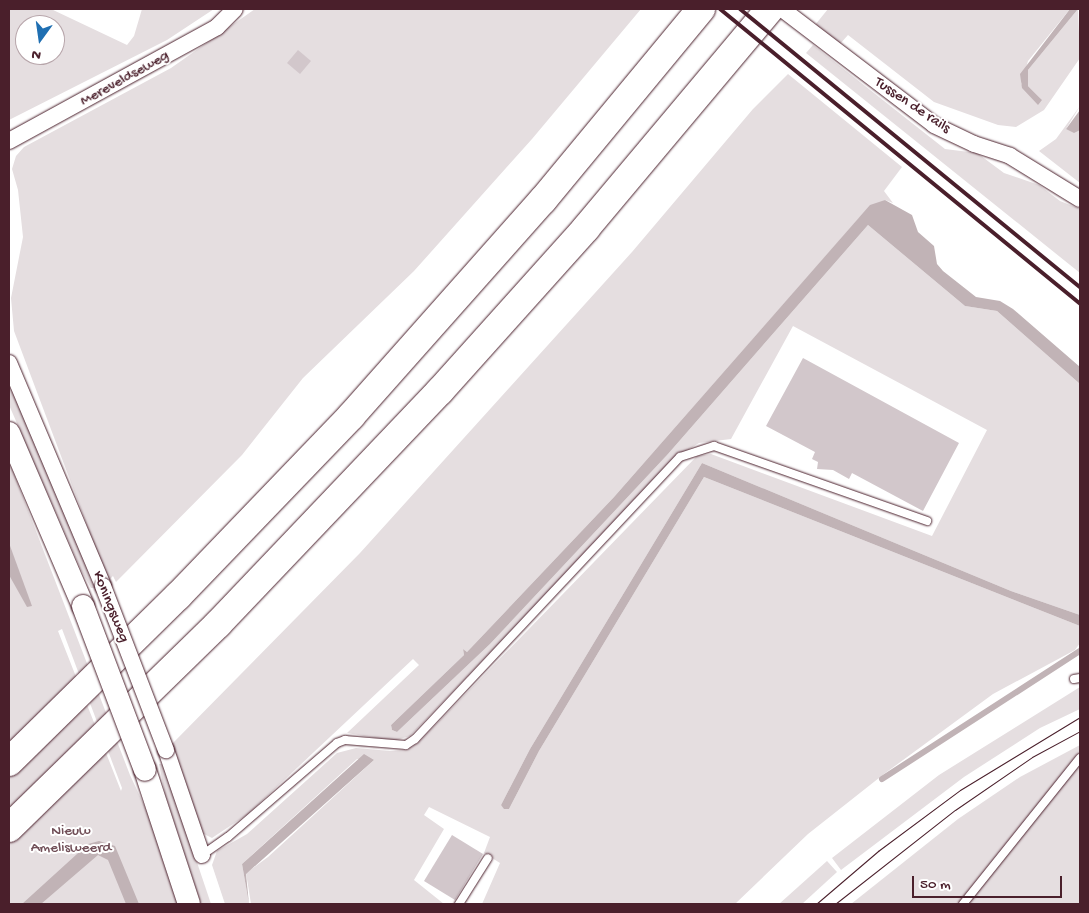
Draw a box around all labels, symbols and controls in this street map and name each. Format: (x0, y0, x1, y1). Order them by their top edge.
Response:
north arrow (15, 15, 65, 65)
text: N (30, 45, 43, 63)
street label: Mereveldseweg (77, 47, 173, 111)
street label: Tussen de rails (870, 74, 954, 138)
street label: Koningsweg (88, 569, 132, 645)
park label: Nieuw Amelisweerd (31, 822, 111, 857)
scale bar (914, 866, 1064, 898)
text: 50 m (920, 876, 951, 894)

